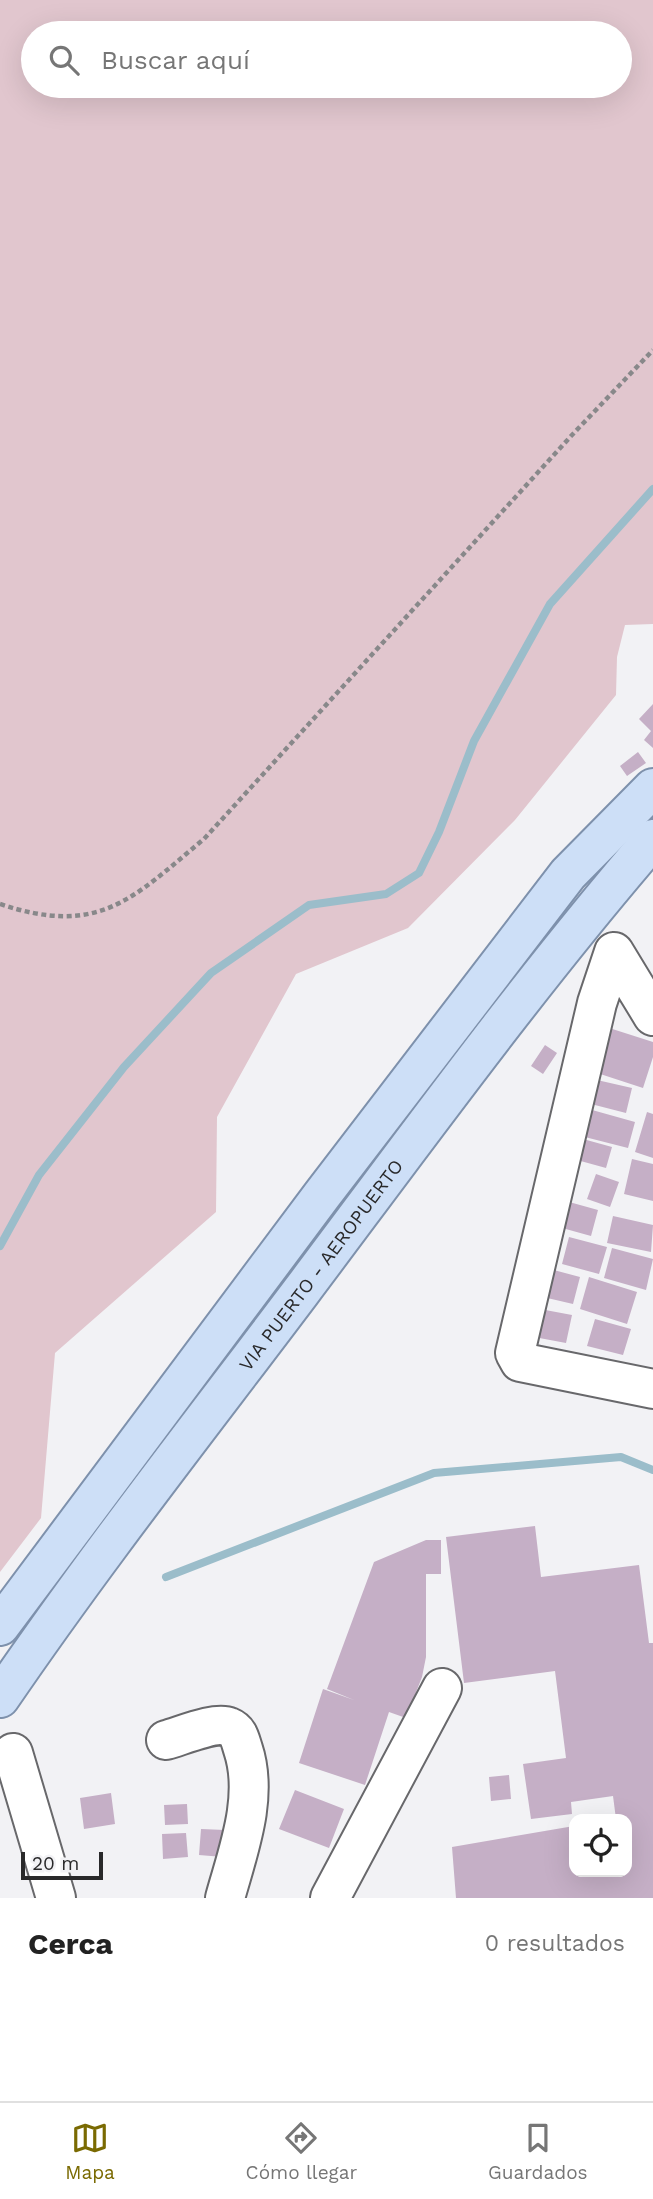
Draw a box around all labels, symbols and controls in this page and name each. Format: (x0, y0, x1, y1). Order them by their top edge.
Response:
search box (21, 21, 632, 98)
icon: search (45, 41, 83, 79)
text: Buscar aquí (101, 45, 250, 75)
street label: VIA PUERTO - AEROPUERTO (234, 1155, 408, 1376)
map controls (569, 1814, 632, 1877)
button: locate (569, 1814, 632, 1877)
scale bar (21, 1849, 103, 1881)
text: 20 m (32, 1852, 79, 1875)
text: Cerca (28, 1926, 113, 1961)
text: 0 resultados (485, 1930, 625, 1957)
tab: Mapa (65, 2119, 115, 2184)
tab: Cómo llegar (246, 2119, 357, 2184)
tab: Guardados (488, 2119, 588, 2184)

